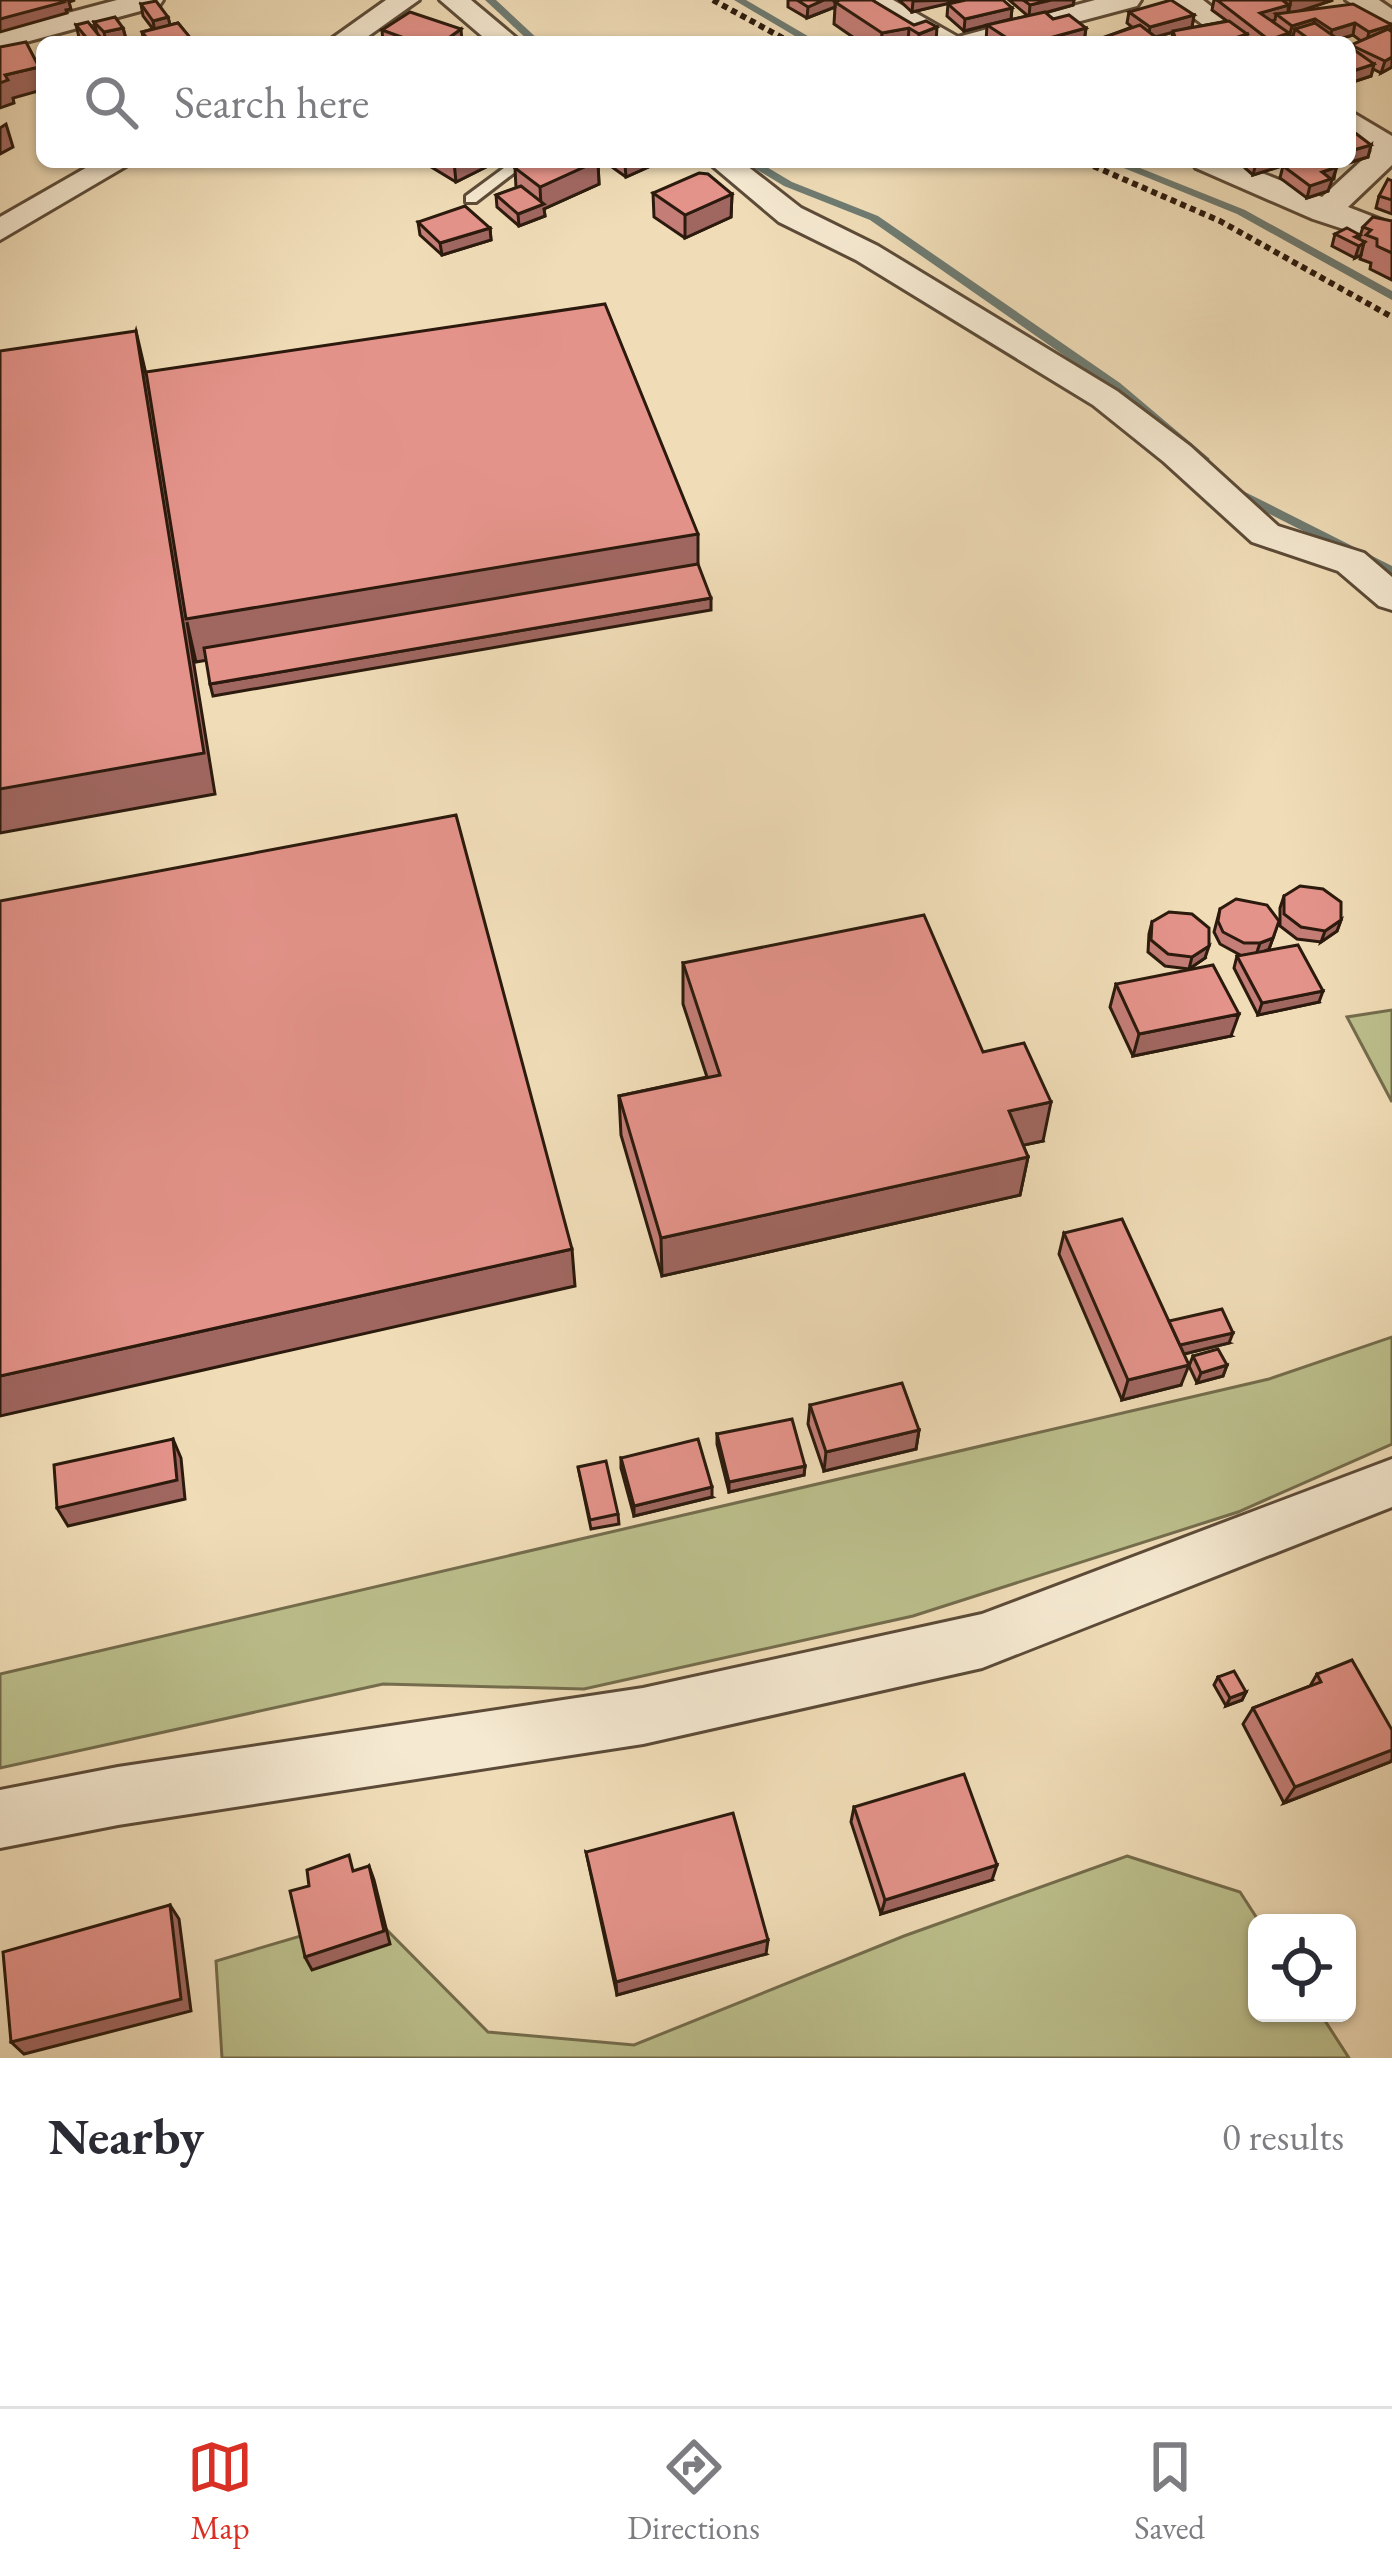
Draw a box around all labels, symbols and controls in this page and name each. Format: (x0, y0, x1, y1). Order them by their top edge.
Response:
search box (36, 36, 1356, 168)
icon: search (78, 69, 144, 135)
text: Search here (174, 73, 369, 131)
map controls (1248, 1914, 1356, 2022)
button: locate (1248, 1914, 1356, 2022)
text: Nearby (48, 2103, 204, 2169)
text: 0 results (1222, 2111, 1344, 2162)
tab: Map (187, 2434, 253, 2549)
tab: Directions (627, 2434, 760, 2549)
tab: Saved (1134, 2434, 1205, 2549)

